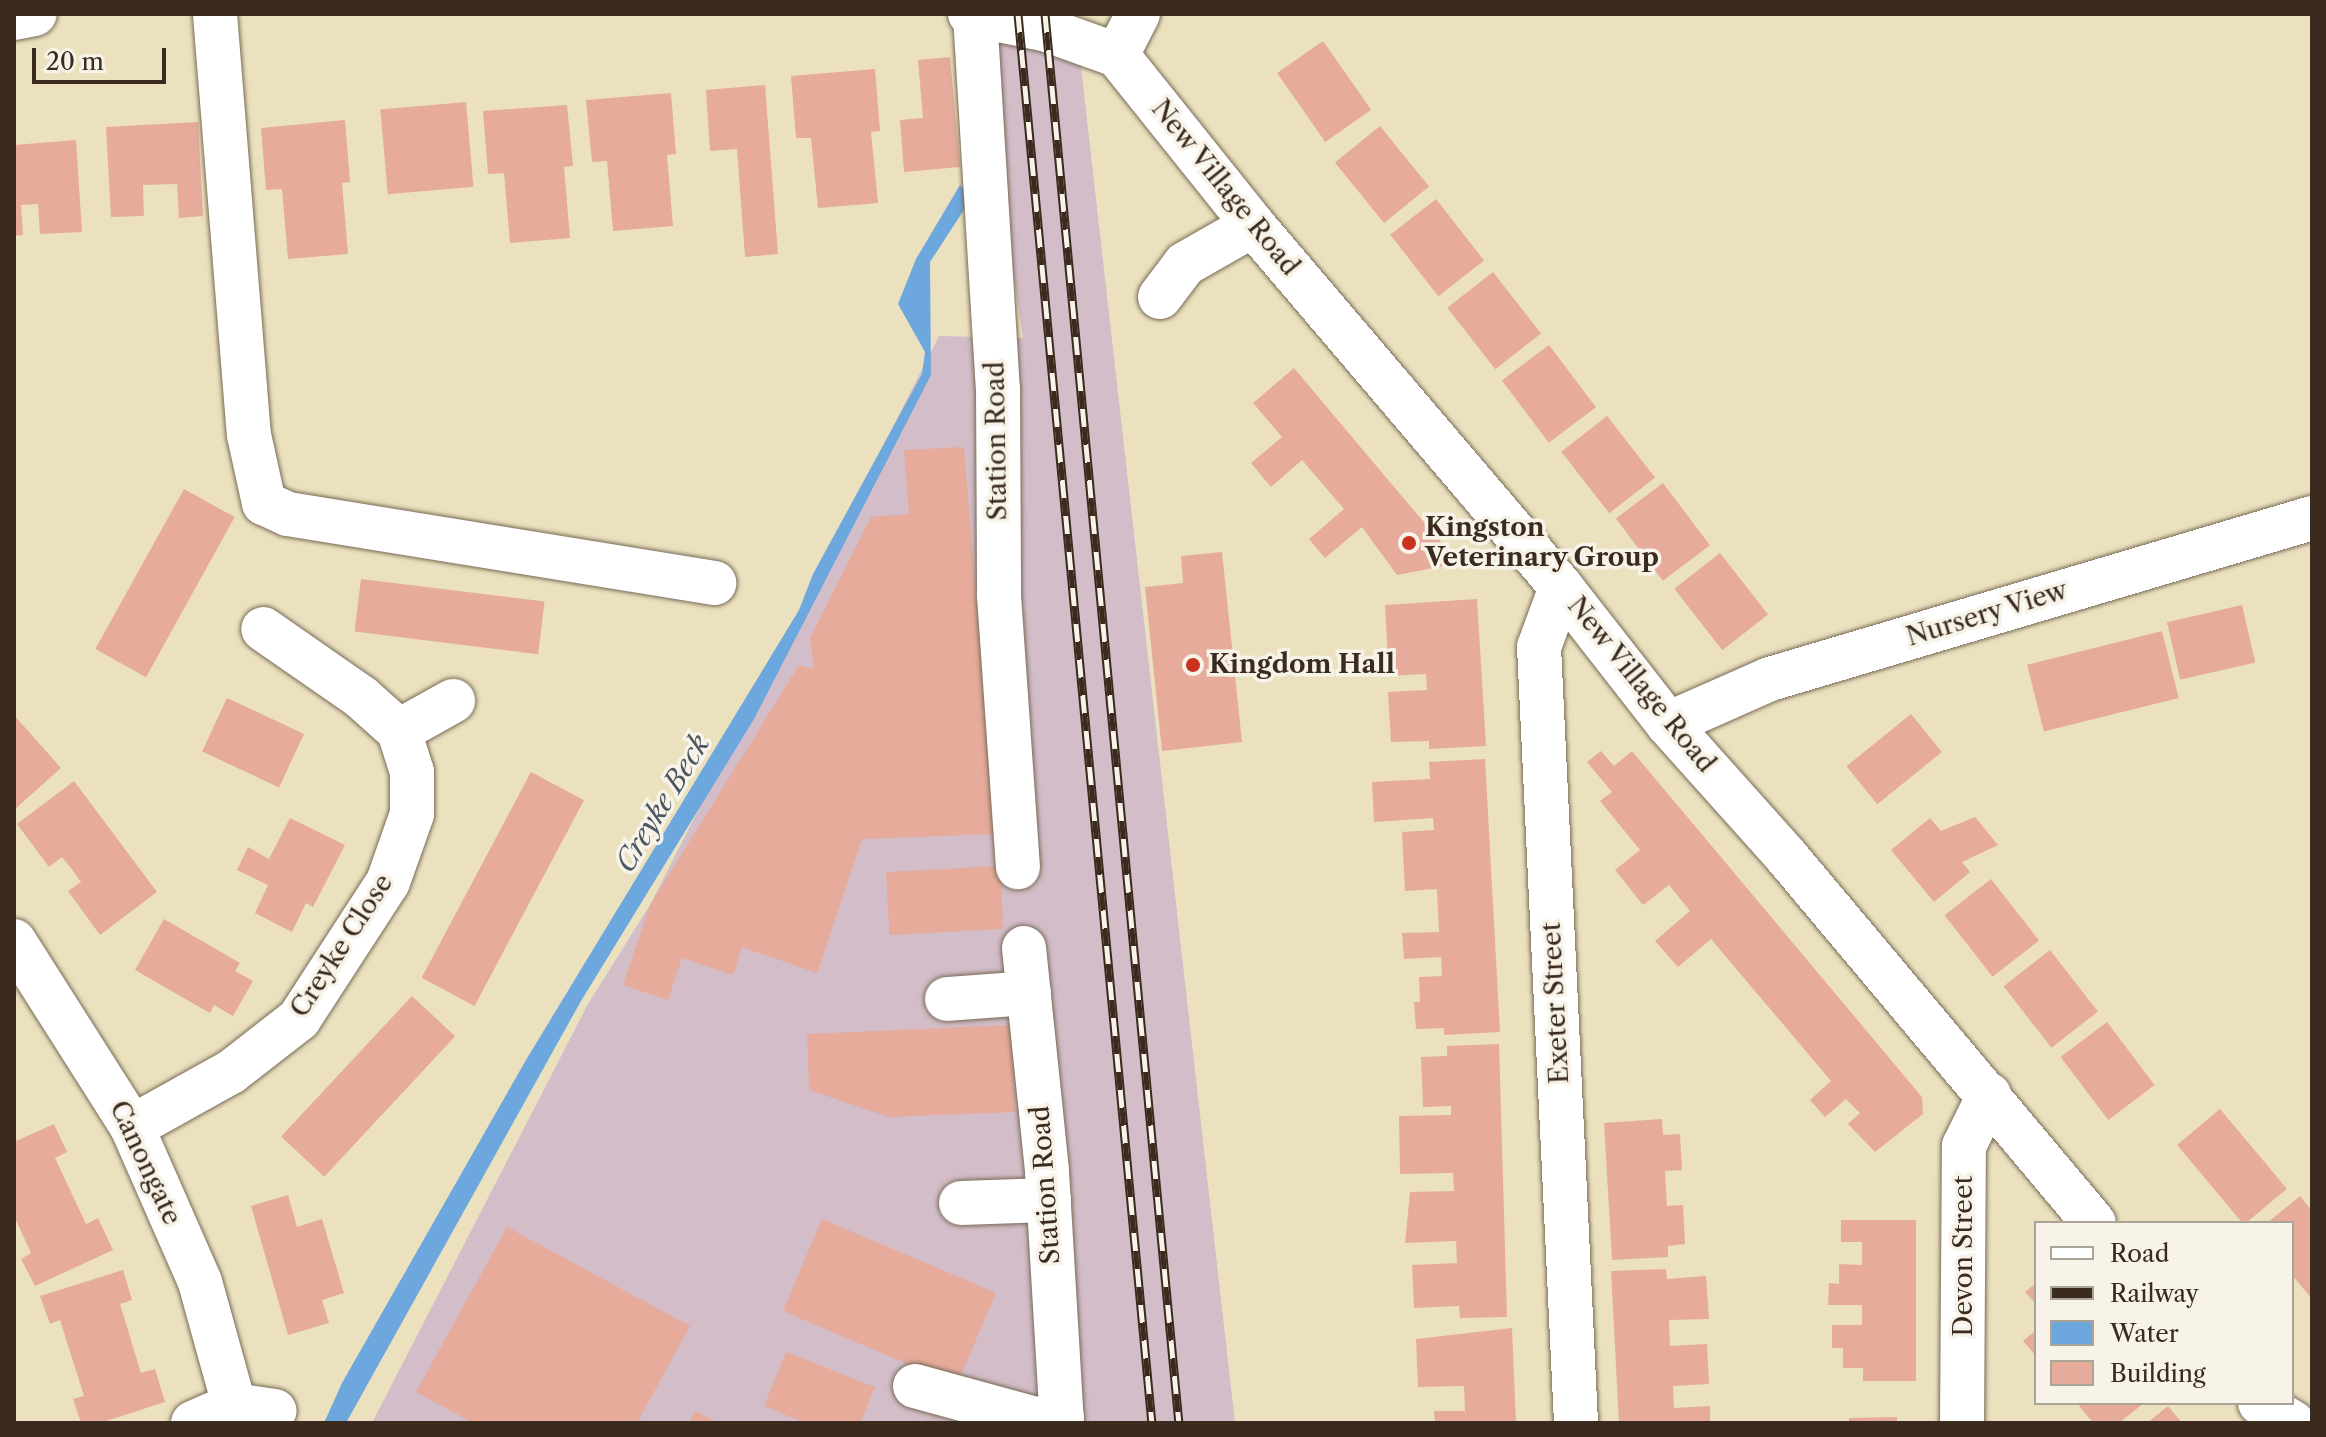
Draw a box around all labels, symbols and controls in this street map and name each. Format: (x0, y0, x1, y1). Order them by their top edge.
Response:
scale bar (36, 32, 170, 82)
text: 20 m (46, 47, 104, 76)
street label: New Village Road (1144, 93, 1306, 283)
street label: Station Road (980, 361, 1014, 521)
place label: Kingston Veterinary Group (1425, 512, 1660, 574)
marker: Kingston Veterinary Group (1400, 534, 1418, 552)
street label: Nursery View (1902, 574, 2072, 654)
street label: New Village Road (1560, 590, 1722, 780)
place label: Kingdom Hall (1209, 649, 1395, 681)
marker: Kingdom Hall (1184, 656, 1202, 674)
water label: Creyke Beck (608, 728, 716, 878)
street label: Creyke Close (284, 869, 400, 1023)
street label: Exeter Street (1536, 921, 1576, 1085)
street label: Canongate (103, 1096, 187, 1230)
street label: Station Road (1025, 1105, 1067, 1265)
street label: Devon Street (1948, 1175, 1980, 1337)
legend (2034, 1221, 2294, 1405)
text: Road (2110, 1239, 2169, 1268)
text: Railway (2110, 1279, 2199, 1308)
text: Water (2110, 1319, 2179, 1348)
text: Building (2110, 1359, 2206, 1388)

